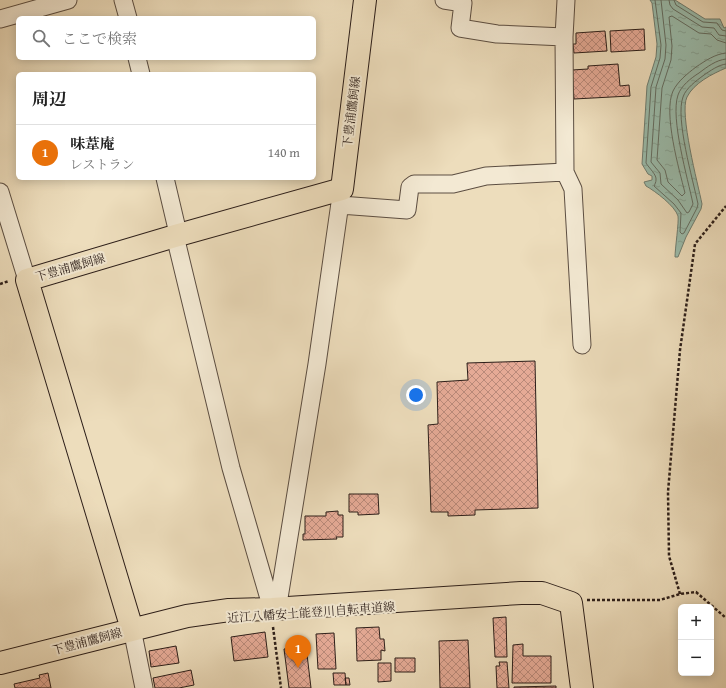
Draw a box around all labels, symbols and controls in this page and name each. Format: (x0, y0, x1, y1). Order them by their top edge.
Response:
search box (16, 16, 316, 60)
icon: search (30, 27, 52, 49)
text: ここで検索 (62, 28, 137, 49)
street label: 下豊浦鷹飼線 (338, 75, 364, 149)
text: 周辺 (32, 86, 66, 111)
text: 味葦庵 (70, 133, 115, 154)
text: 1 (42, 143, 48, 162)
text: 140 m (268, 143, 300, 162)
text: レストラン (70, 155, 135, 174)
street label: 下豊浦鷹飼線 (33, 249, 107, 285)
your location (406, 385, 426, 405)
street label: 近江八幡安土能登川自転車道線 (227, 598, 395, 626)
map controls (678, 604, 714, 676)
button: + (678, 604, 714, 640)
street label: 下豊浦鷹飼線 (50, 623, 124, 659)
pin: 1 (285, 635, 311, 668)
button: − (678, 640, 714, 676)

